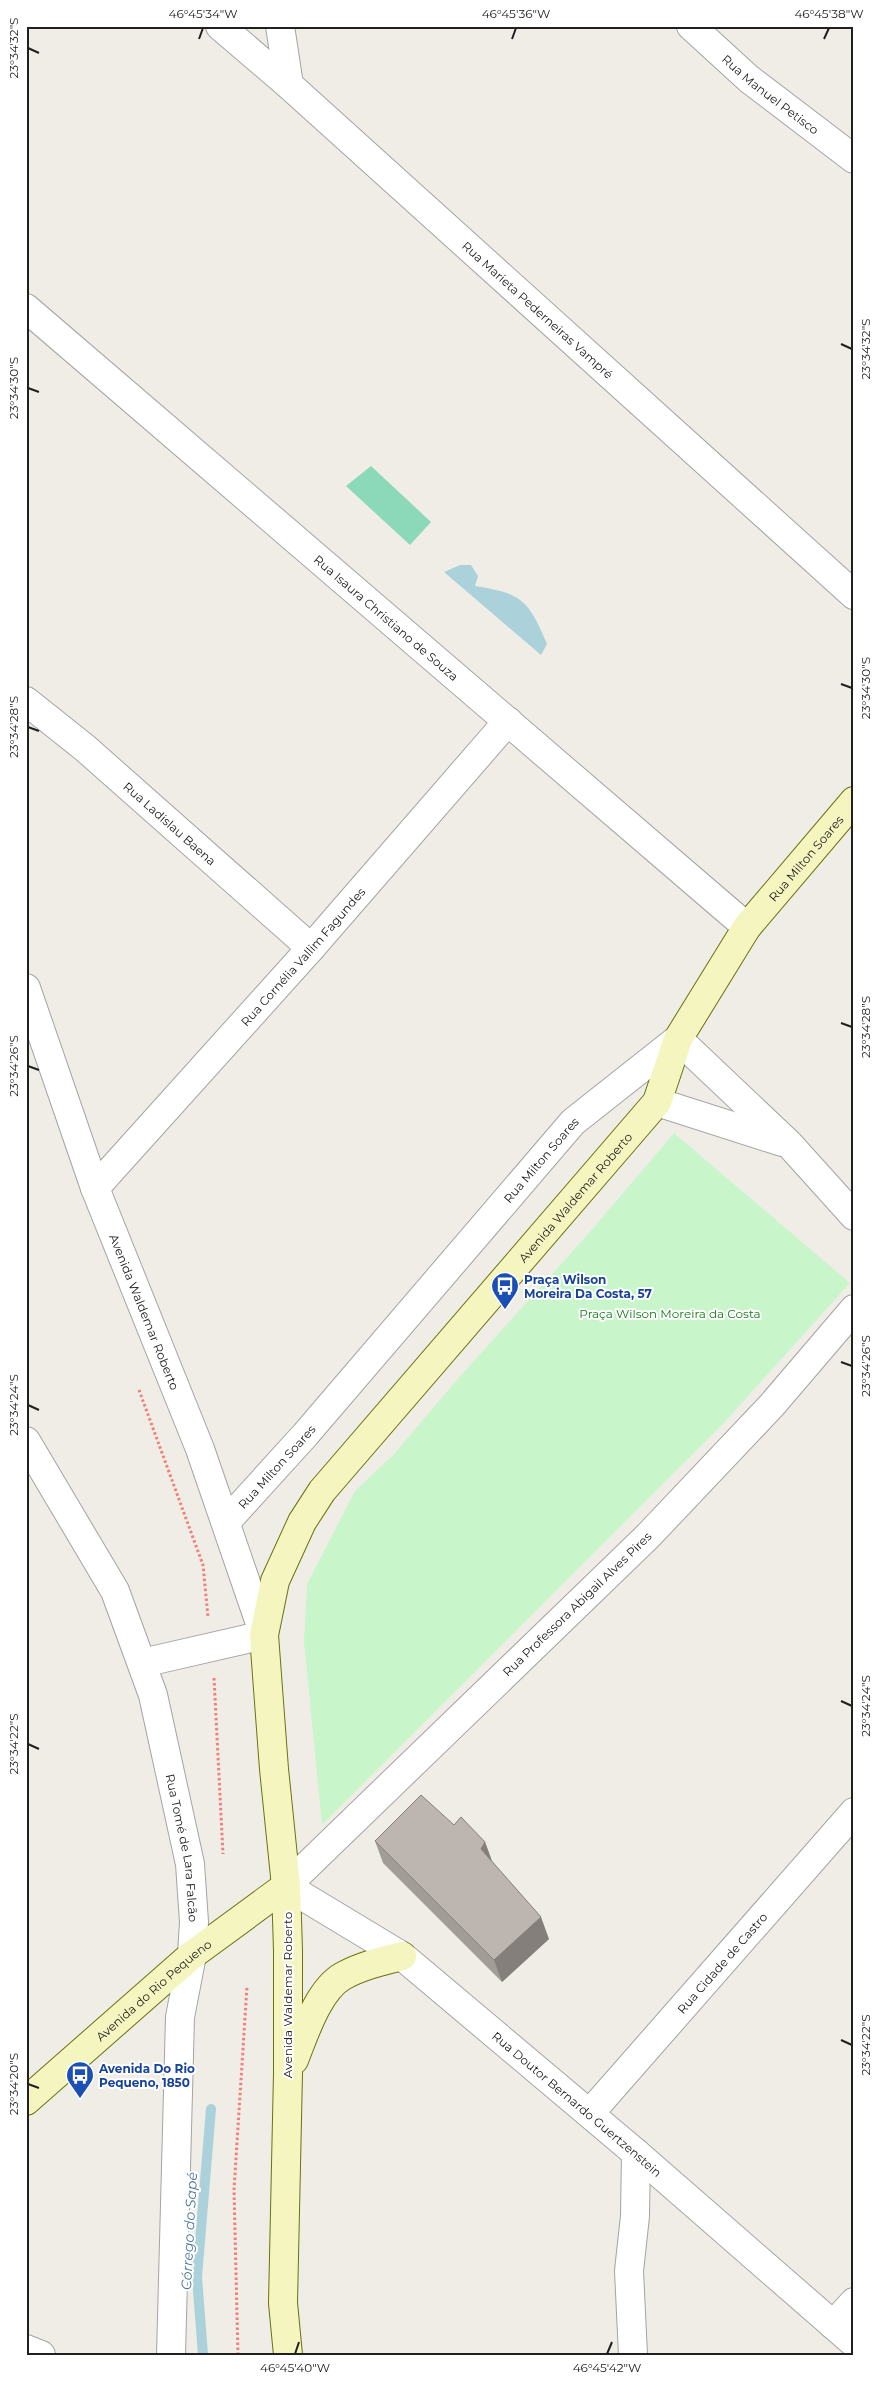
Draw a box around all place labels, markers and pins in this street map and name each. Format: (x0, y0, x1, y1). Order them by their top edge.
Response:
bus stop icon: Praça Wilson Moreira Da Costa, 57 (490, 1271, 520, 1310)
place label: Praça Wilson Moreira Da Costa, 57 (524, 1272, 652, 1301)
bus stop icon: Avenida Do Rio Pequeno, 1850 (65, 2060, 95, 2099)
place label: Avenida Do Rio Pequeno, 1850 (98, 2061, 195, 2090)

